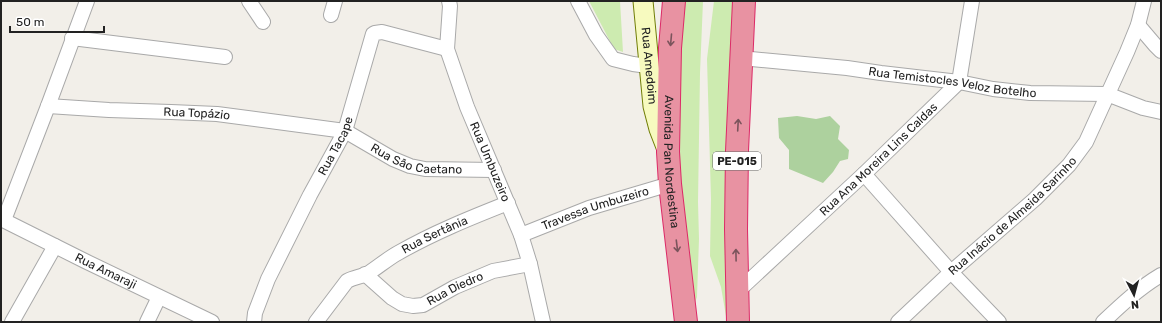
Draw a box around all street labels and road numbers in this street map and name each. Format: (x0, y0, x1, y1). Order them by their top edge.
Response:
street label: Rua Amedoim (639, 27, 660, 105)
street label: Rua Temistocles Veloz Botelho (868, 64, 1037, 100)
street label: Avenida Pan Nordestina (661, 95, 682, 229)
street label: Rua Ana Moreira Lins Caldas (817, 100, 940, 219)
street label: Rua Topázio (163, 105, 231, 123)
street label: Rua Tacape (315, 115, 356, 178)
street label: Rua Umbuzeiro (467, 120, 513, 204)
street label: Rua São Caetano (368, 141, 462, 177)
road number: PE-015 (713, 152, 761, 170)
street label: Rua Inácio de Almeida Sarinho (945, 154, 1080, 278)
street label: Travessa Umbuzeiro (540, 184, 651, 233)
street label: Rua Sertânia (399, 213, 470, 257)
street label: Rua Amaraji (73, 250, 139, 292)
street label: Rua Diedro (424, 269, 485, 308)

